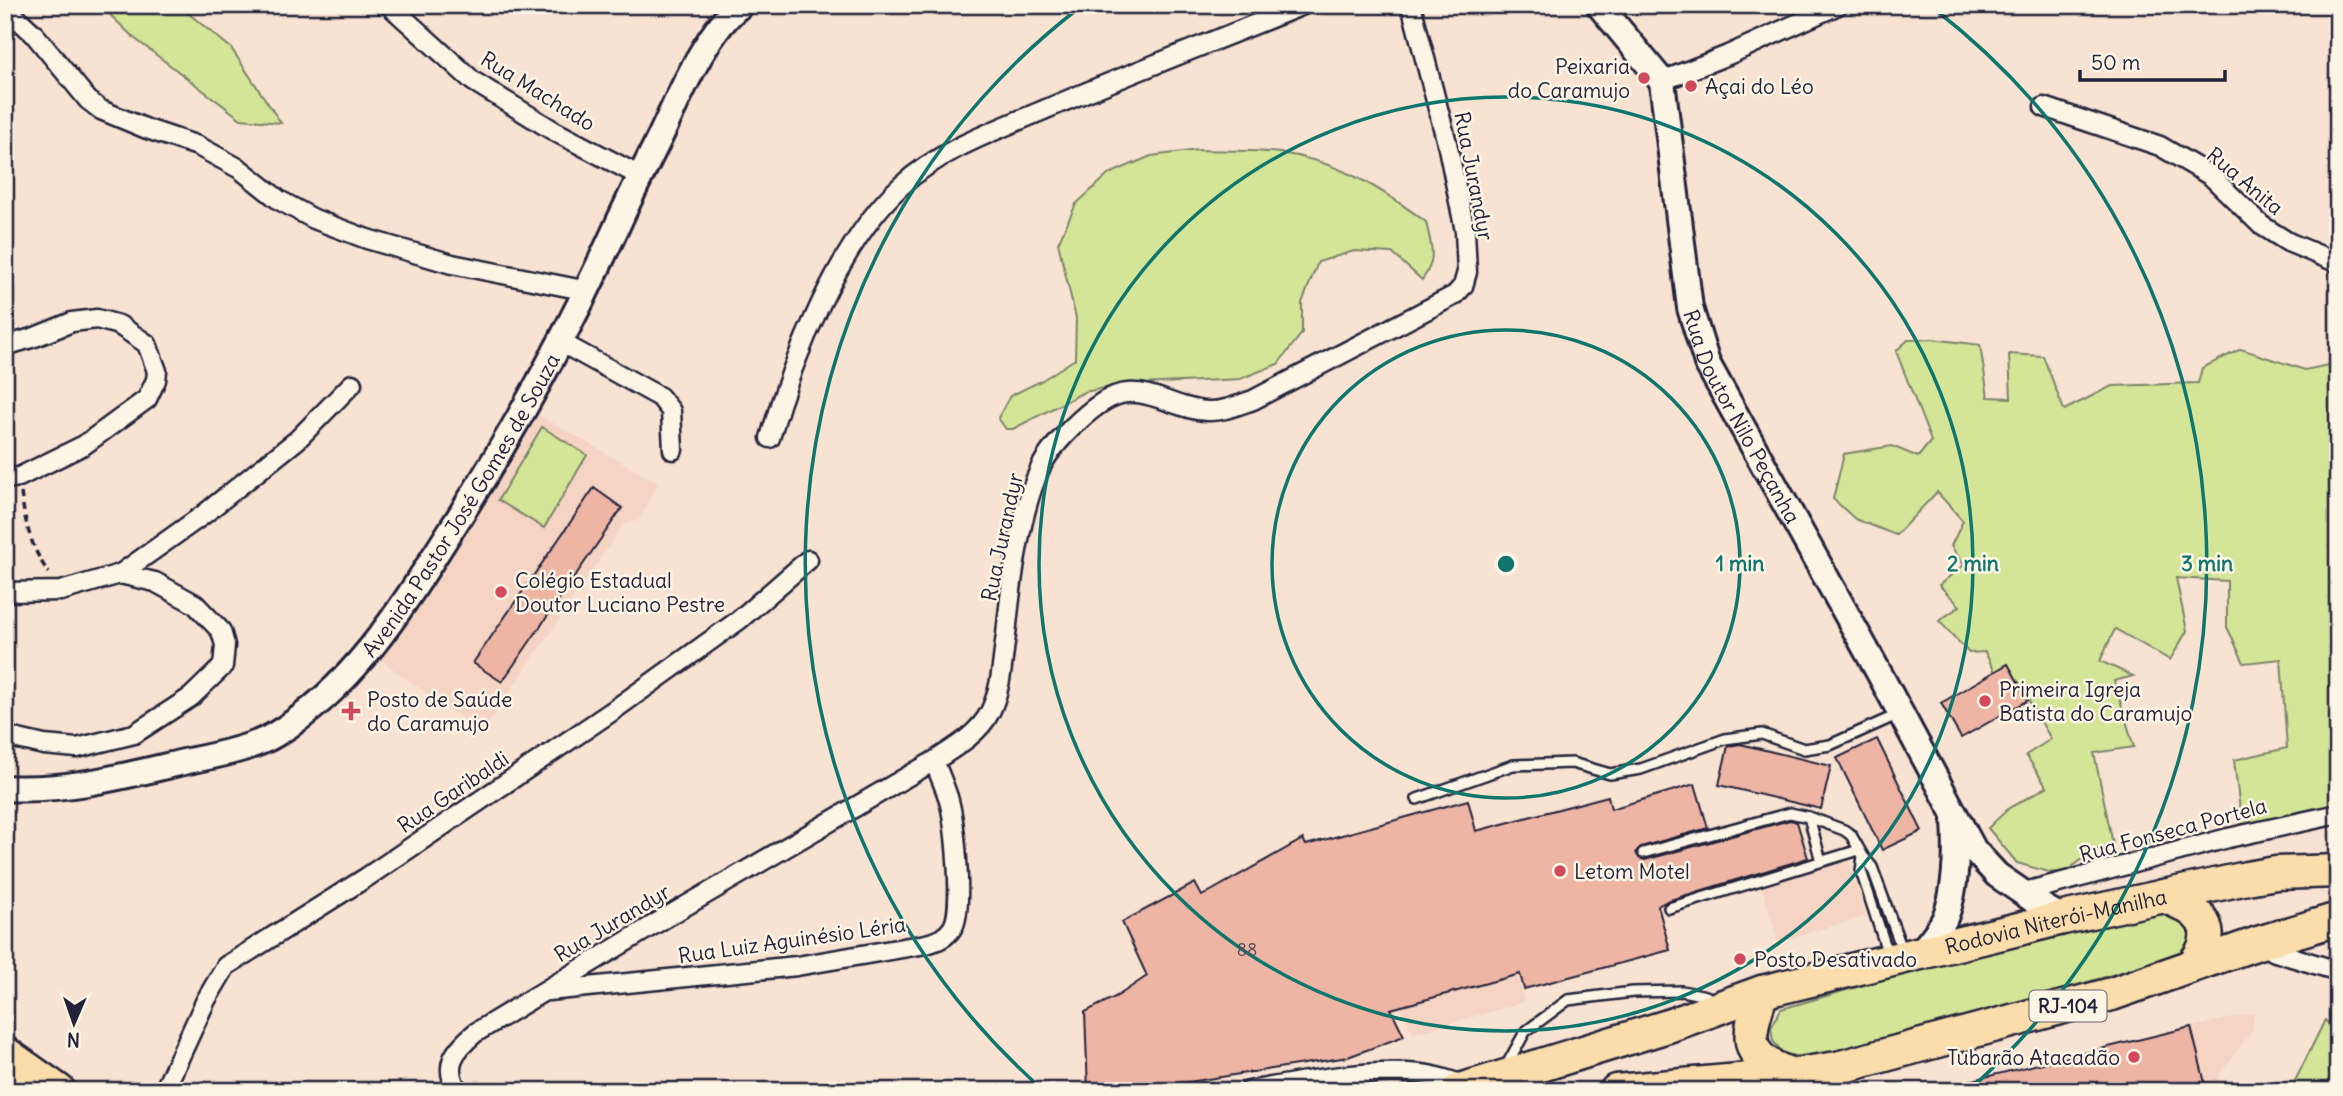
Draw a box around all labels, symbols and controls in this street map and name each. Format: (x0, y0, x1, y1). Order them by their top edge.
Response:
scale bar (2080, 38, 2226, 82)
street label: Rua Machado (476, 45, 600, 137)
text: 50 m (2091, 49, 2140, 76)
place label: Peixaria do Caramujo (1508, 53, 1630, 104)
marker: Peixaria do Caramujo (1636, 70, 1652, 86)
place label: Açai do Léo (1705, 73, 1814, 100)
marker: Açai do Léo (1683, 78, 1699, 94)
street label: Rua Jurandyr (1448, 109, 1500, 243)
street label: Rua Anita (2201, 141, 2289, 221)
street label: Rua Doutor Nilo Peçanha (1678, 306, 1807, 528)
street label: Avenida Pastor José Gomes de Souza (356, 348, 566, 662)
street label: Rua Jurandyr (975, 470, 1029, 604)
text: 1 min (1716, 550, 1764, 577)
text: 2 min (1947, 550, 1999, 577)
text: 3 min (2181, 550, 2233, 577)
centre of rings (1494, 552, 1518, 576)
place label: Colégio Estadual Doutor Luciano Pestre (515, 567, 725, 618)
marker: Colégio Estadual Doutor Luciano Pestre (493, 584, 509, 600)
place label: Primeira Igreja Batista do Caramujo (1999, 676, 2192, 727)
place label: Posto de Saúde do Caramujo (367, 686, 512, 737)
marker: Primeira Igreja Batista do Caramujo (1977, 693, 1993, 709)
marker: Posto de Saúde do Caramujo (341, 701, 361, 721)
street label: Rua Garibaldi (392, 745, 514, 839)
street label: Rua Fonseca Portela (2076, 792, 2270, 868)
place label: Letom Motel (1574, 858, 1690, 885)
marker: Letom Motel (1552, 863, 1568, 879)
street label: Rua Jurandyr (549, 878, 675, 968)
street label: Rodovia Niterói-Manilha (1942, 882, 2169, 960)
street label: Rua Luiz Aguinésio Léria (676, 911, 908, 969)
house number: 88 (1237, 938, 1257, 961)
place label: Posto Desativado (1754, 946, 1917, 973)
marker: Posto Desativado (1732, 951, 1748, 967)
north arrow (38, 988, 108, 1058)
road number: RJ-104 (2030, 990, 2106, 1022)
text: N (66, 1028, 80, 1052)
place label: Tubarão Atacadão (1947, 1044, 2120, 1071)
marker: Tubarão Atacadão (2126, 1049, 2142, 1065)

